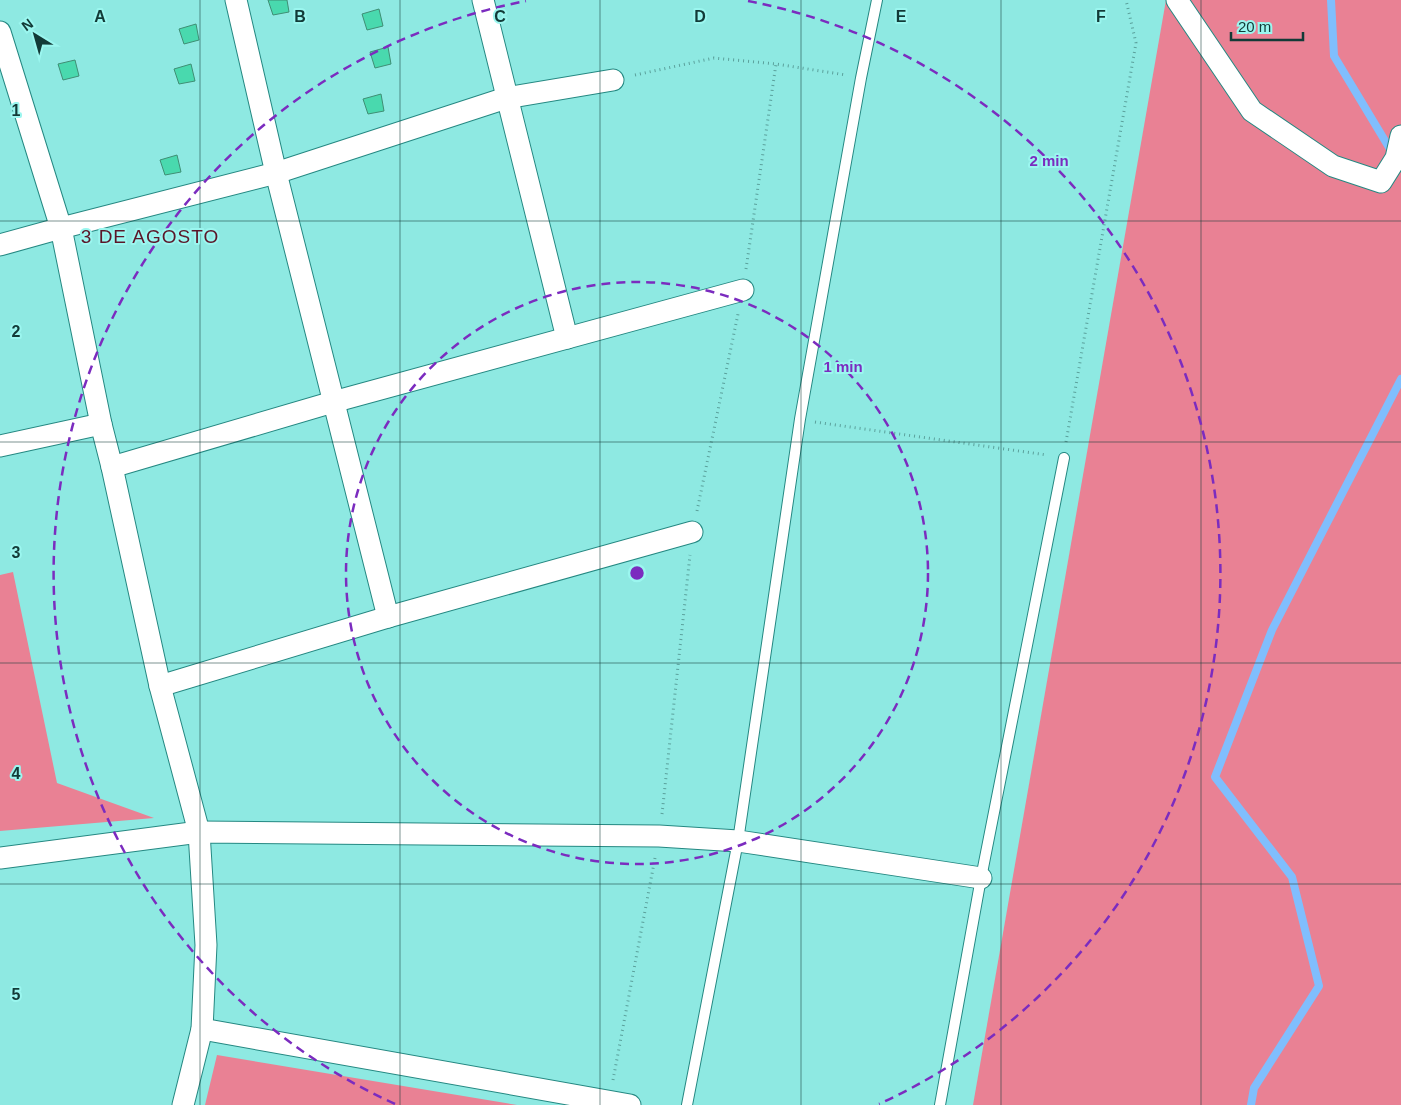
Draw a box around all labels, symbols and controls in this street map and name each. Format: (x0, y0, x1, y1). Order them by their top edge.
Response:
text: A (94, 8, 106, 25)
text: B (294, 8, 306, 25)
text: C (494, 8, 506, 25)
text: D (694, 8, 706, 25)
text: E (896, 8, 907, 25)
text: F (1096, 8, 1106, 25)
north arrow (10, 10, 60, 60)
scale bar (1231, 10, 1304, 42)
text: N (18, 15, 36, 34)
text: 20 m (1238, 18, 1271, 35)
text: 1 (12, 102, 21, 119)
text: 2 min (1029, 152, 1069, 169)
district label: 3 DE AGOSTO (81, 226, 219, 247)
text: 2 (12, 323, 21, 340)
text: 1 min (823, 358, 863, 375)
text: 3 (12, 544, 21, 561)
centre of rings (628, 564, 646, 582)
text: 4 (12, 765, 21, 782)
text: 5 (12, 986, 21, 1003)

